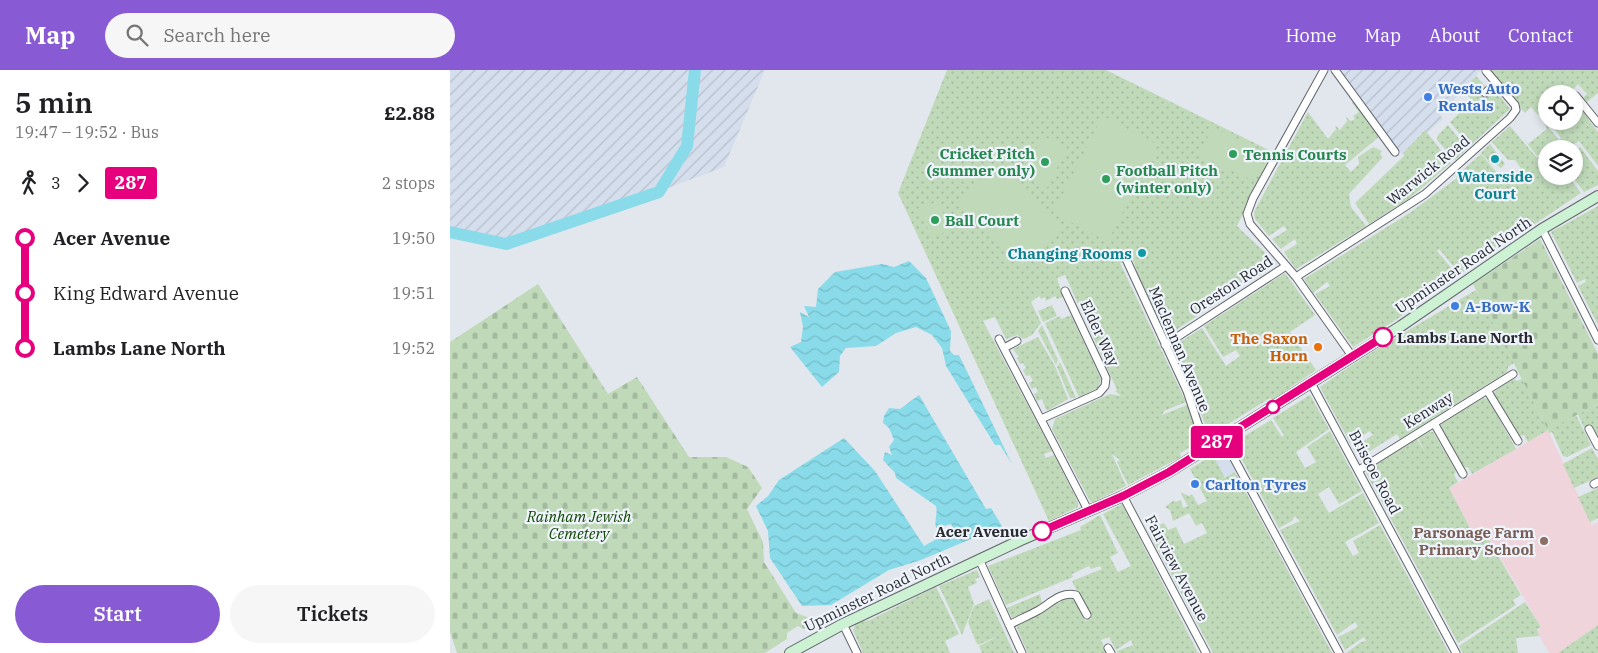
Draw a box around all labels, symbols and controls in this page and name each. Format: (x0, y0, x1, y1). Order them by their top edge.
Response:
search box (105, 13, 455, 58)
text: Map (25, 19, 75, 51)
icon: search (123, 21, 151, 49)
text: Search here (163, 23, 270, 47)
text: Home (1285, 24, 1337, 47)
text: Map (1365, 24, 1401, 47)
text: About (1429, 24, 1480, 47)
text: Contact (1508, 24, 1573, 47)
place label: Wests Auto Rentals (1438, 79, 1520, 115)
text: 5 min (15, 84, 93, 121)
map controls (1538, 85, 1583, 185)
button: locate (1538, 85, 1583, 130)
marker: Wests Auto Rentals (1422, 91, 1434, 103)
text: £2.88 (384, 101, 435, 125)
text: 19:47 – 19:52 · Bus (15, 122, 159, 142)
street label: Warwick Road (1383, 131, 1473, 209)
button: layers (1538, 140, 1583, 185)
place label: Cricket Pitch (summer only) (927, 144, 1035, 180)
place label: Tennis Courts (1243, 145, 1347, 164)
marker: Tennis Courts (1227, 148, 1239, 160)
marker: Waterside Court (1489, 153, 1501, 165)
marker: Cricket Pitch (summer only) (1039, 156, 1051, 168)
place label: Football Pitch (winter only) (1116, 161, 1218, 197)
place label: Waterside Court (1457, 167, 1533, 203)
icon: walk (15, 169, 43, 197)
icon: forward (69, 169, 97, 197)
text: 287 (115, 171, 147, 194)
text: 3 (51, 173, 61, 193)
text: 2 stops (382, 173, 435, 193)
marker: Football Pitch (winter only) (1100, 173, 1112, 185)
place label: Ball Court (945, 211, 1019, 230)
street label: Upminster Road North (1391, 212, 1535, 318)
marker: Ball Court (929, 214, 941, 226)
text: Acer Avenue (53, 226, 170, 250)
text: 19:50 (392, 228, 435, 248)
place label: Changing Rooms (1007, 244, 1132, 263)
marker: Changing Rooms (1136, 247, 1148, 259)
street label: Oreston Road (1186, 251, 1276, 319)
text: King Edward Avenue (53, 281, 239, 305)
text: 19:51 (392, 283, 435, 303)
street label: Maclennan Avenue (1145, 283, 1215, 415)
street label: Elder Way (1076, 297, 1124, 369)
place label: A-Bow-K (1465, 297, 1531, 316)
marker: A-Bow-K (1449, 300, 1461, 312)
marker: Lambs Lane North (1373, 327, 1393, 347)
place label: Lambs Lane North (1397, 328, 1534, 347)
place label: The Saxon Horn (1230, 329, 1308, 365)
text: Lambs Lane North (53, 336, 226, 360)
text: 19:52 (392, 338, 435, 358)
marker: The Saxon Horn (1312, 341, 1324, 353)
street label: Kenway (1400, 387, 1456, 433)
unlabelled marker (1266, 400, 1280, 414)
line badge: 287 (1188, 426, 1246, 458)
street label: Briscoe Road (1345, 427, 1405, 517)
text: 287 (1201, 430, 1233, 453)
place label: Carlton Tyres (1205, 475, 1306, 494)
marker: Carlton Tyres (1189, 478, 1201, 490)
park label: Rainham Jewish Cemetery (526, 507, 632, 543)
street label: Fairview Avenue (1141, 512, 1213, 624)
marker: Acer Avenue (1032, 521, 1052, 541)
place label: Acer Avenue (936, 522, 1028, 541)
place label: Parsonage Farm Primary School (1413, 523, 1534, 559)
marker: Parsonage Farm Primary School (1538, 535, 1550, 547)
street label: Upminster Road North (801, 548, 953, 636)
button: Start (15, 585, 220, 643)
button: Tickets (230, 585, 435, 643)

